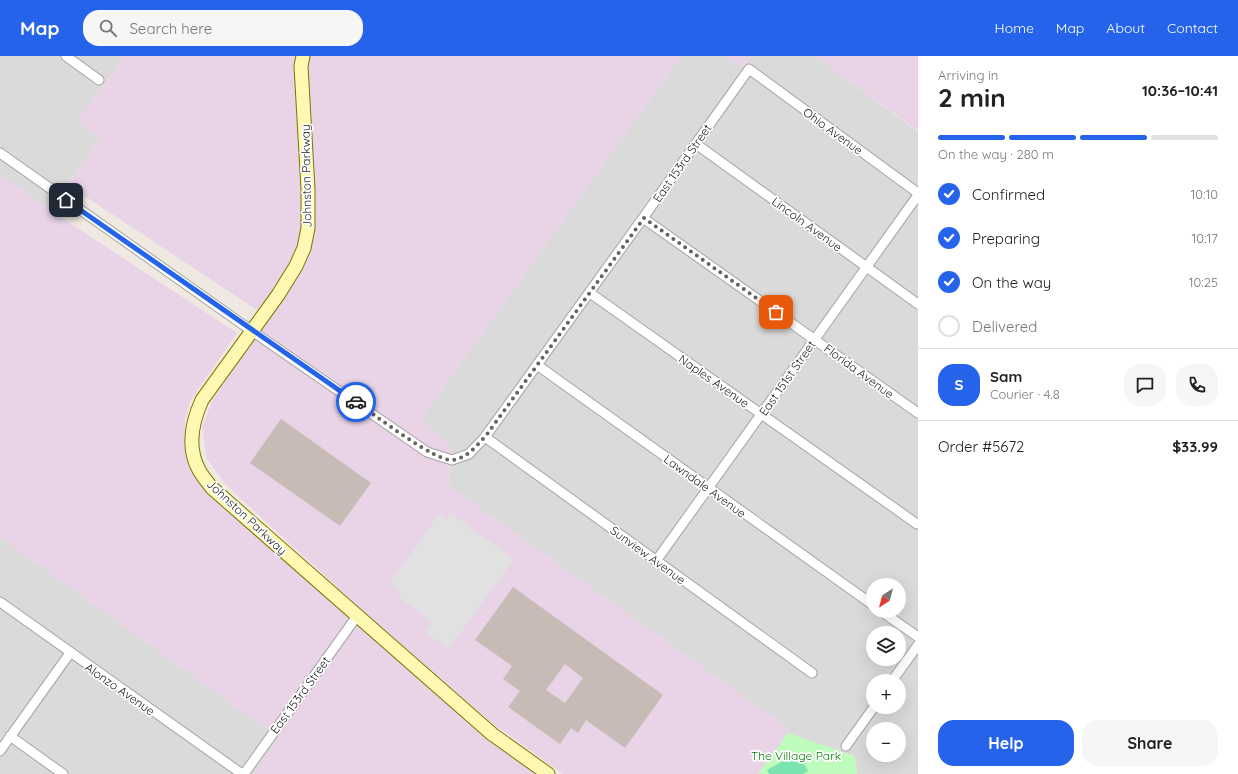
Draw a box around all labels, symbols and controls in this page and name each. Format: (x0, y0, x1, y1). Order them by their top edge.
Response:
search box (83, 10, 363, 46)
text: Map (20, 16, 59, 40)
icon: search (97, 17, 119, 39)
text: Search here (129, 19, 212, 38)
text: Home (995, 19, 1034, 37)
text: Map (1056, 19, 1084, 37)
text: About (1106, 19, 1145, 37)
text: Contact (1167, 19, 1218, 37)
text: Arriving in (938, 67, 998, 83)
text: 2 min (938, 81, 1006, 114)
text: 10:36–10:41 (1142, 81, 1218, 100)
street label: Ohio Avenue (800, 104, 866, 158)
street label: East 153rd Street (649, 121, 715, 205)
street label: Johnston Parkway (298, 124, 314, 228)
text: On the way · 280 m (938, 146, 1054, 162)
pin (49, 183, 83, 217)
icon: check (938, 183, 960, 205)
text: Confirmed (972, 185, 1045, 204)
text: 10:10 (1190, 186, 1218, 202)
icon: home (55, 189, 77, 211)
street label: Lincoln Avenue (769, 193, 845, 255)
icon: check (938, 227, 960, 249)
text: Preparing (972, 229, 1040, 248)
text: 10:17 (1192, 230, 1218, 246)
icon: check (938, 271, 960, 293)
text: On the way (972, 273, 1051, 292)
text: 10:25 (1189, 274, 1218, 290)
pin (759, 295, 793, 329)
icon: bag (765, 301, 787, 323)
text: Delivered (972, 317, 1037, 336)
street label: East 151st Street (756, 338, 818, 418)
street label: Florida Avenue (821, 341, 897, 402)
street label: Naples Avenue (676, 351, 752, 411)
button: chat (1124, 364, 1166, 406)
button: phone (1176, 364, 1218, 406)
text: Sam (990, 367, 1022, 386)
text: S (955, 375, 963, 394)
courier (336, 382, 376, 422)
text: Courier · 4.8 (990, 386, 1060, 402)
icon: car (345, 391, 367, 413)
text: Order #5672 (938, 437, 1024, 456)
text: $33.99 (1172, 437, 1218, 456)
street label: Lawndale Avenue (661, 451, 749, 521)
street label: Johnston Parkway (204, 476, 290, 558)
street label: Sunview Avenue (607, 523, 689, 587)
north arrow (866, 578, 906, 618)
map controls (866, 578, 906, 762)
button: layers (866, 626, 906, 666)
street label: East 153rd Street (267, 653, 333, 737)
street label: Alonzo Avenue (82, 659, 158, 719)
button: + (866, 674, 906, 714)
button: Help (938, 720, 1074, 766)
button: Share (1082, 720, 1218, 766)
button: − (866, 722, 906, 762)
park label: The Village Park (751, 748, 841, 763)

